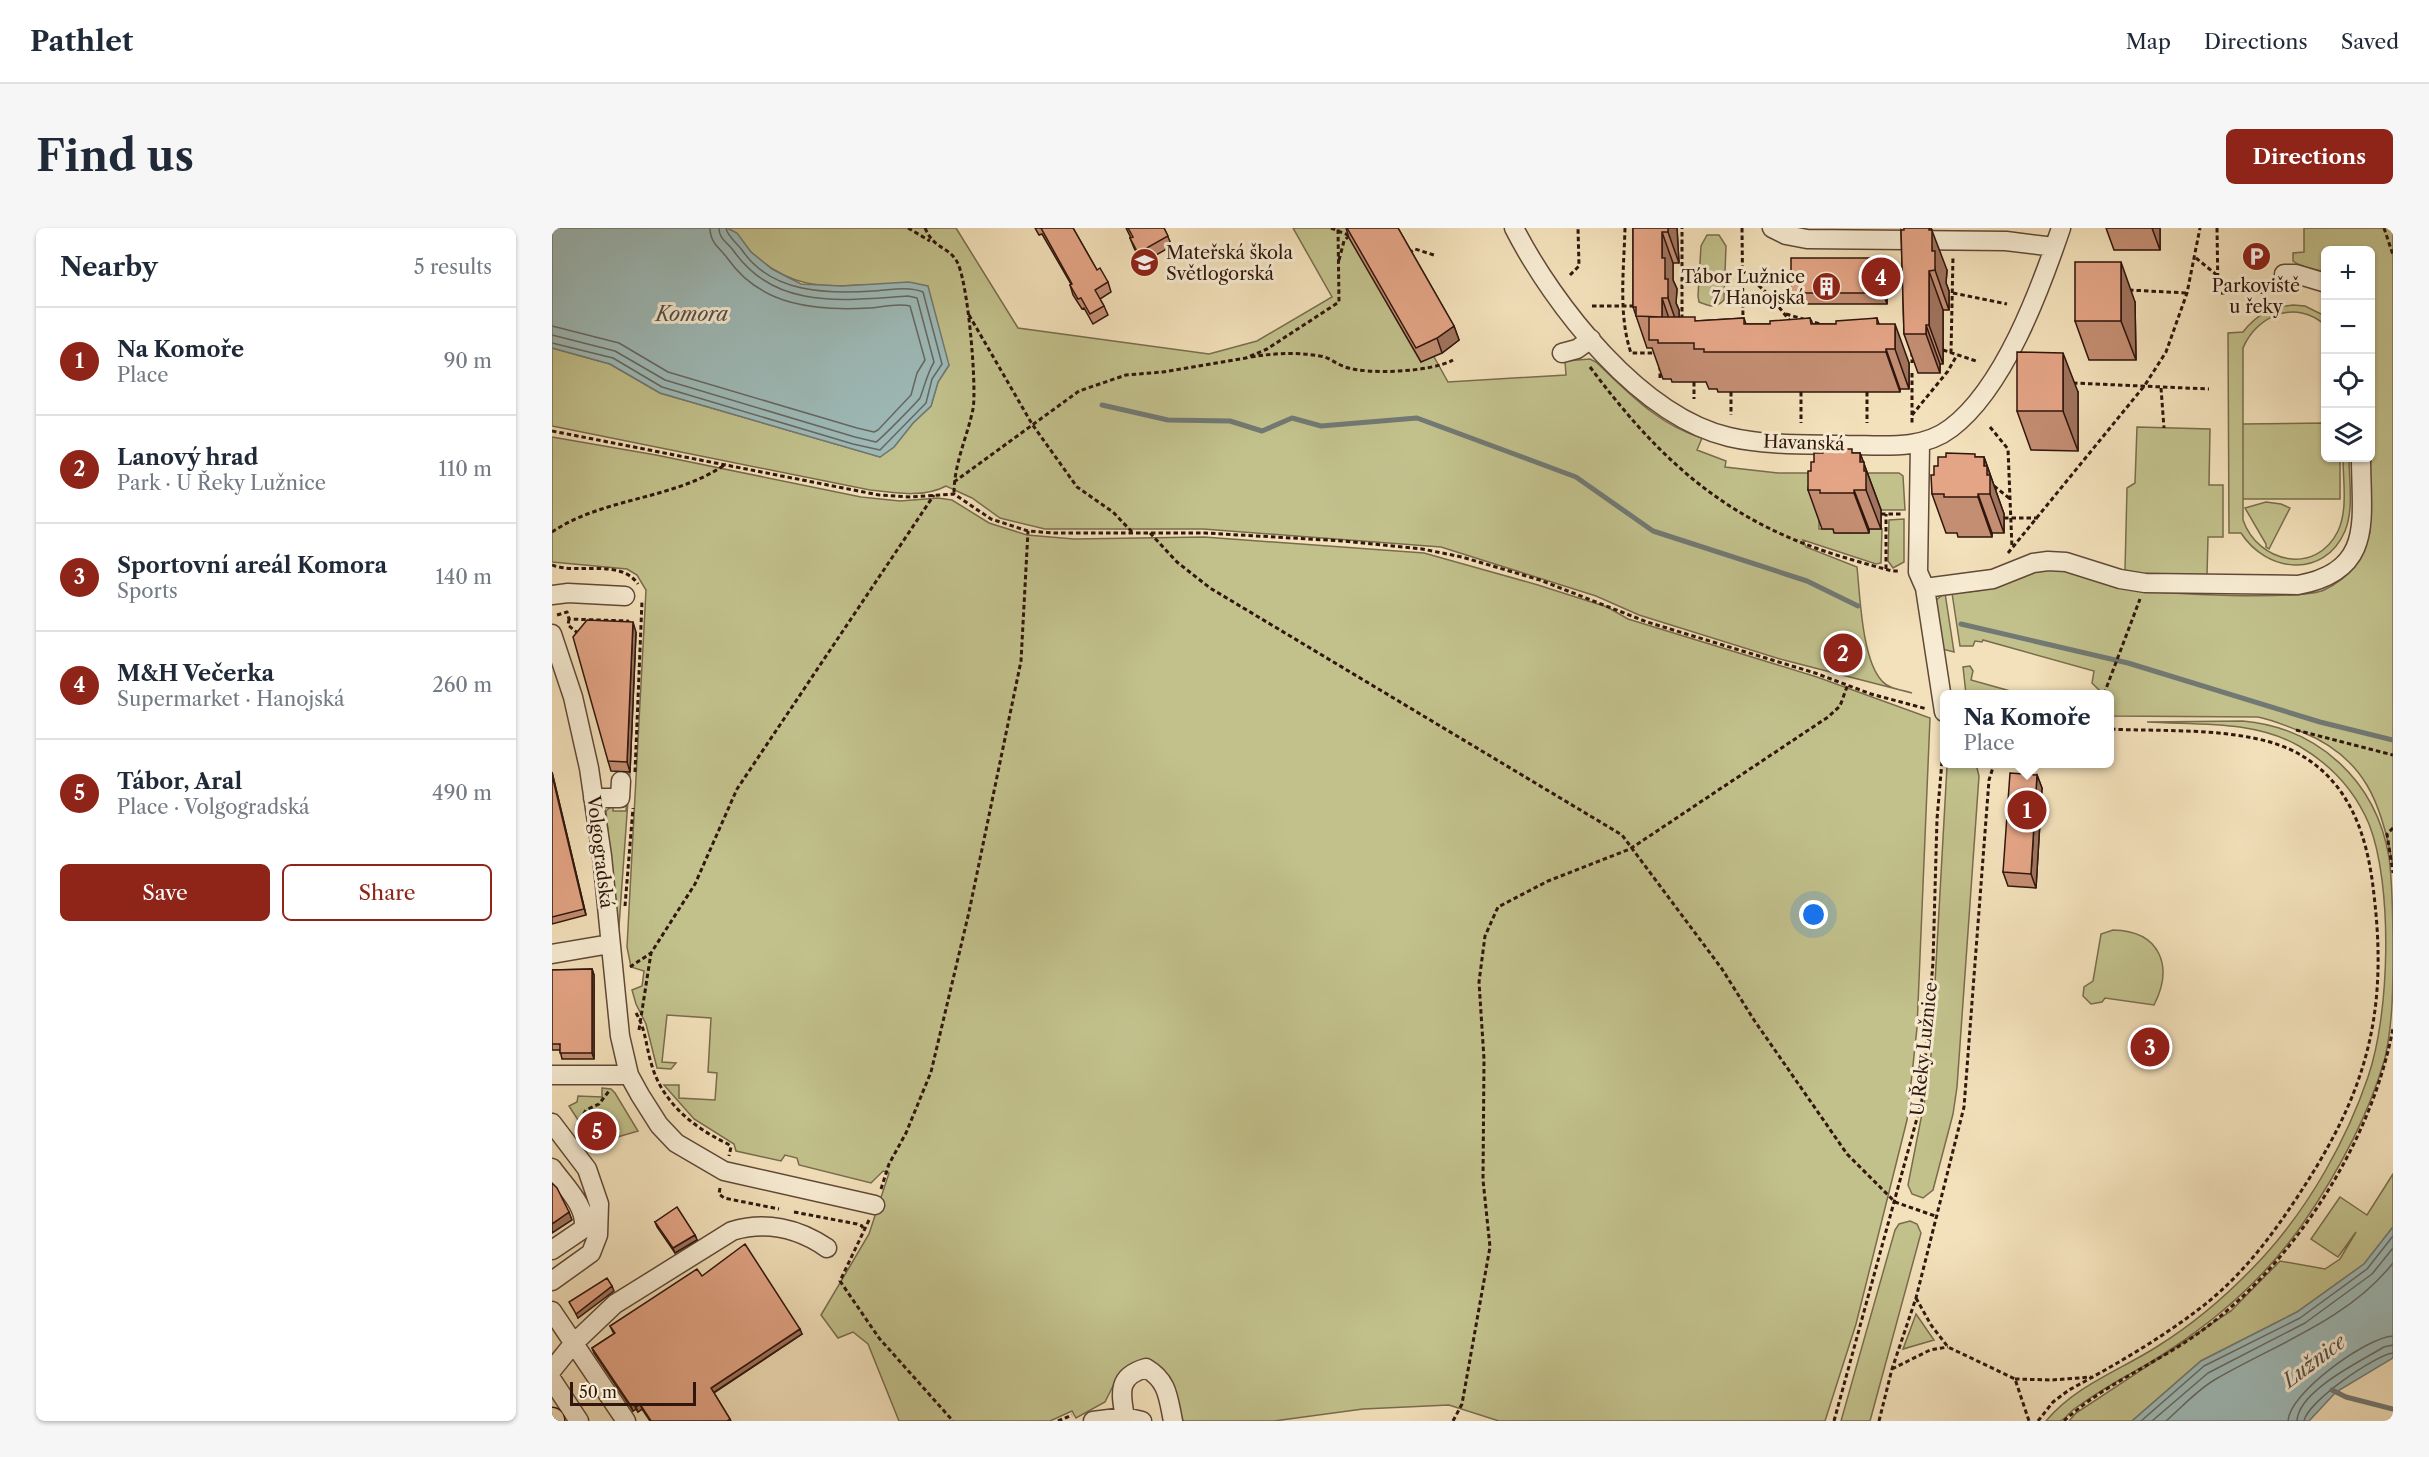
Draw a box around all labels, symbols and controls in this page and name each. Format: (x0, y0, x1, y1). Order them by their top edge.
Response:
text: Pathlet (30, 24, 133, 58)
text: Map (2126, 29, 2171, 54)
text: Directions (2204, 29, 2308, 54)
text: Saved (2341, 29, 2399, 54)
button: Directions (2226, 129, 2393, 184)
text: Find us (36, 130, 194, 182)
parking icon: Parkoviště u řeky (2240, 241, 2272, 273)
place label: Mateřská škola Světlogorská (1166, 242, 1293, 285)
map controls (2321, 246, 2375, 462)
button: + (2321, 246, 2375, 300)
school or university icon: Mateřská škola Světlogorská (1129, 247, 1161, 279)
text: Nearby (60, 251, 158, 283)
pin: 4 (1862, 254, 1900, 300)
text: 5 results (414, 255, 492, 279)
place label: Tábor Lužnice 7 Hanojská (1681, 266, 1805, 309)
building icon: Tábor Lužnice 7 Hanojská (1810, 271, 1842, 303)
place label: Parkoviště u řeky (2212, 275, 2300, 318)
button: − (2321, 300, 2375, 354)
water label: Komora (654, 302, 728, 326)
text: Na Komoře (117, 336, 244, 363)
text: 1 (75, 349, 84, 373)
text: 90 m (444, 349, 492, 373)
button: locate (2321, 354, 2375, 408)
text: Place (117, 363, 168, 387)
button: layers (2321, 408, 2375, 462)
street label: Havanská (1763, 431, 1846, 455)
text: Lanový hrad (117, 444, 259, 471)
text: 2 (74, 457, 85, 481)
text: 110 m (439, 457, 492, 481)
text: Park · U Řeky Lužnice (117, 471, 326, 495)
text: Sportovní areál Komora (117, 552, 387, 579)
text: 3 (74, 565, 85, 589)
text: 140 m (435, 565, 492, 589)
text: Sports (117, 579, 178, 603)
pin: 2 (1824, 630, 1862, 676)
text: M&H Večerka (117, 660, 274, 687)
text: 4 (74, 673, 85, 697)
text: 260 m (432, 673, 492, 697)
text: Supermarket · Hanojská (117, 687, 345, 711)
popup (1940, 690, 2114, 768)
text: Na Komoře (1963, 704, 2091, 731)
text: Place (1963, 731, 2015, 755)
text: Tábor, Aral (117, 768, 242, 795)
text: 5 (74, 781, 85, 805)
text: 490 m (432, 781, 492, 805)
pin: 1 (2008, 788, 2046, 832)
street label: Volgogradská (582, 794, 618, 910)
text: Place · Volgogradská (117, 795, 310, 819)
button: Save (60, 864, 270, 921)
button: Share (282, 864, 492, 921)
your location (1799, 900, 1828, 929)
street label: U Řeky Lužnice (1904, 981, 1942, 1117)
pin: 3 (2130, 1024, 2170, 1070)
pin: 5 (578, 1108, 616, 1154)
water label: Lužnice (2276, 1329, 2351, 1394)
scale bar (570, 1379, 696, 1406)
text: 50 m (579, 1382, 617, 1402)

